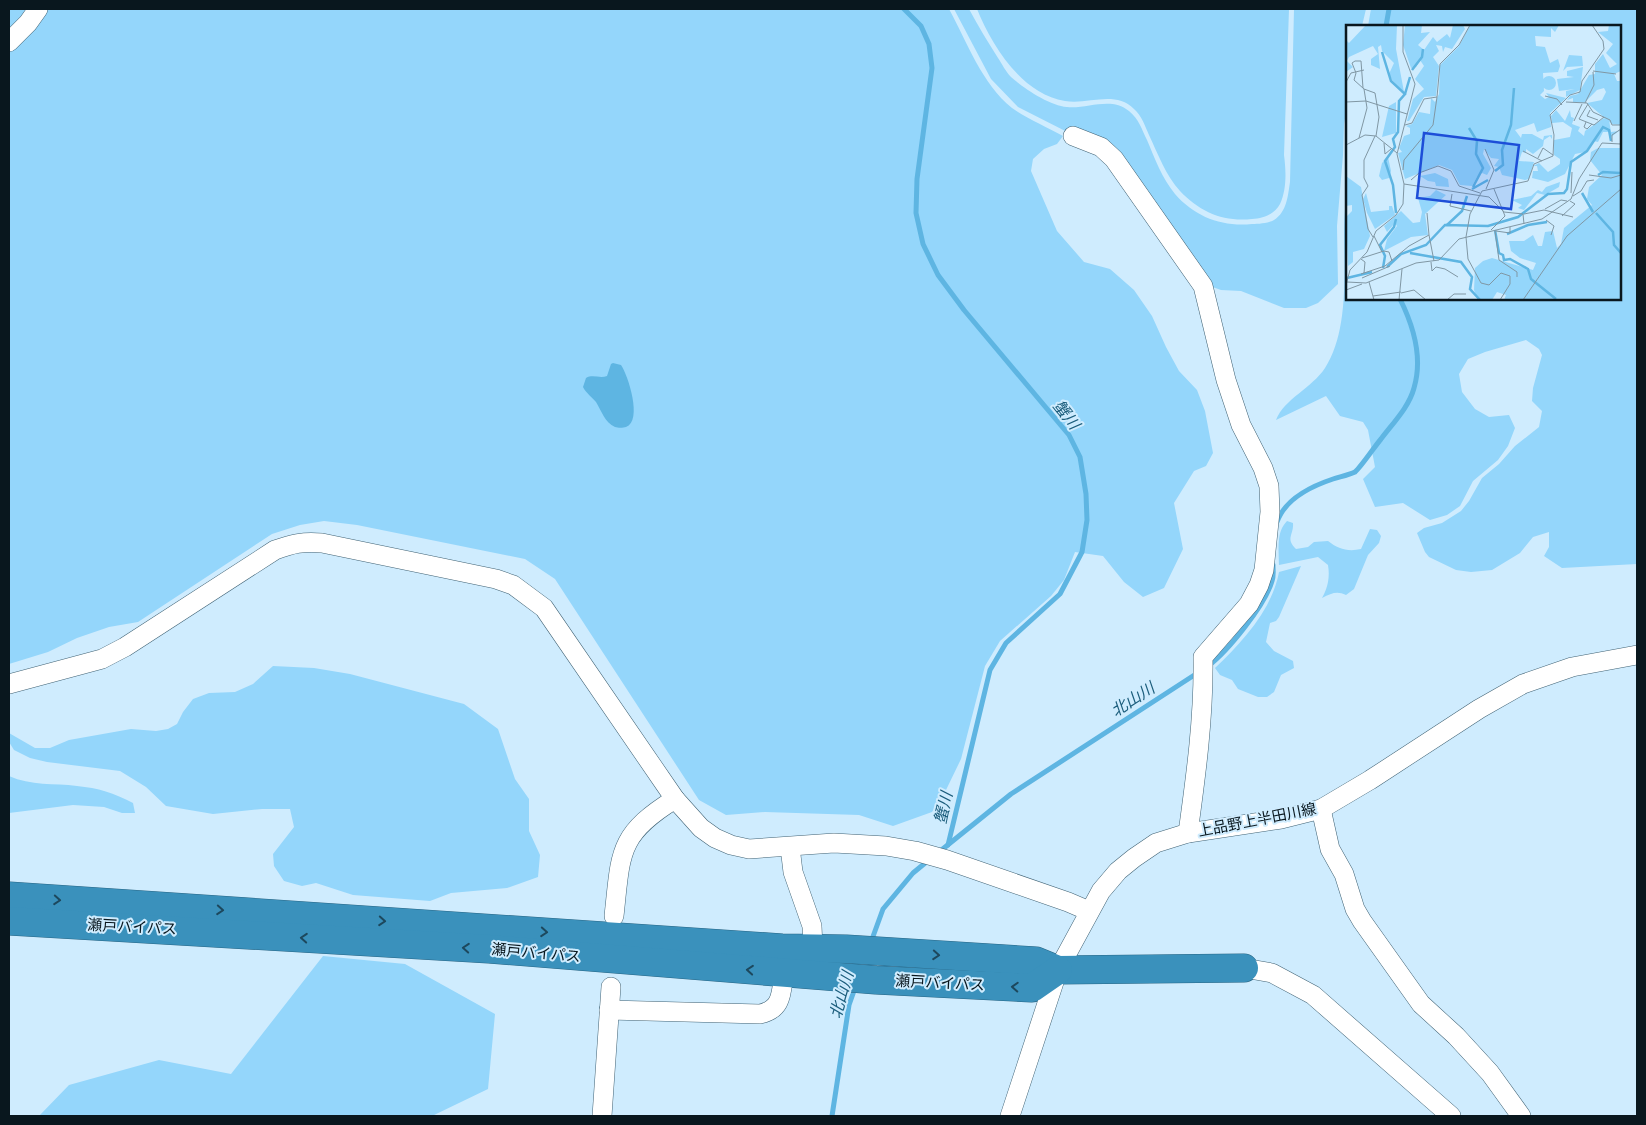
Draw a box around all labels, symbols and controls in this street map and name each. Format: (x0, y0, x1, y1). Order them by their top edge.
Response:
inset map (1346, 25, 1621, 300)
water label: 蟹川 (1048, 396, 1085, 435)
water label: 北山川 (1107, 677, 1160, 721)
water label: 蟹川 (931, 788, 958, 826)
street label: 上品野上半田川線 (1196, 800, 1318, 840)
one-way arrow (54, 894, 62, 905)
one-way arrow (216, 905, 224, 916)
one-way arrow (378, 915, 386, 926)
street label: 瀬戸バイパス (87, 916, 177, 938)
one-way arrow (540, 926, 548, 937)
one-way arrow (300, 932, 308, 943)
street label: 瀬戸バイパス (491, 940, 581, 966)
one-way arrow (462, 942, 470, 953)
one-way arrow (932, 949, 940, 960)
one-way arrow (746, 965, 754, 976)
water label: 北山川 (826, 967, 859, 1021)
street label: 瀬戸バイパス (895, 972, 985, 994)
one-way arrow (1011, 981, 1019, 992)

